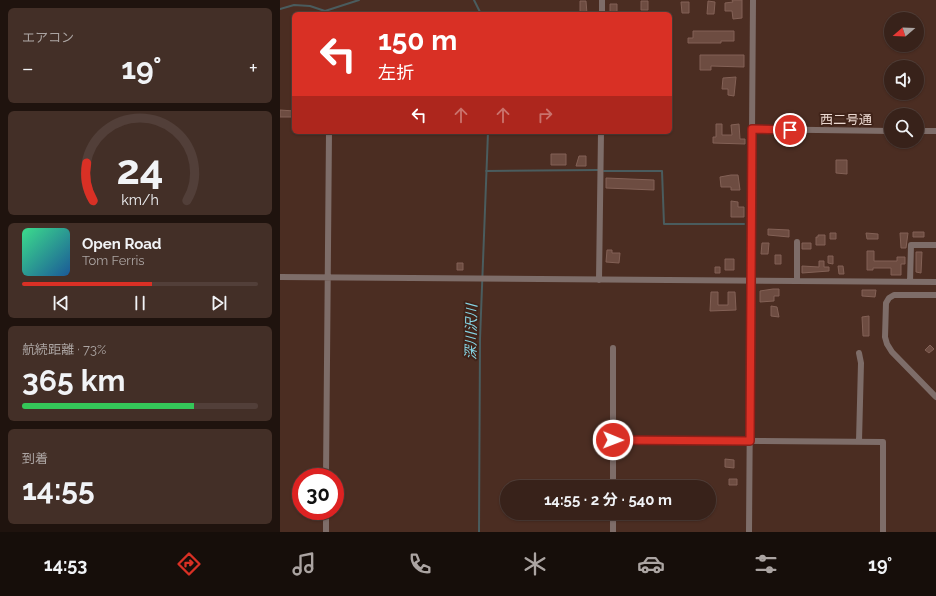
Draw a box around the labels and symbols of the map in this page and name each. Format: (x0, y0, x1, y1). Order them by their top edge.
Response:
north arrow (884, 12, 924, 52)
street label: 西二号通 (820, 112, 872, 127)
pin (773, 113, 807, 147)
water label: 深川沢川 (463, 302, 480, 360)
position arrow (592, 419, 634, 461)
speed limit sign: 30 (292, 468, 344, 520)

